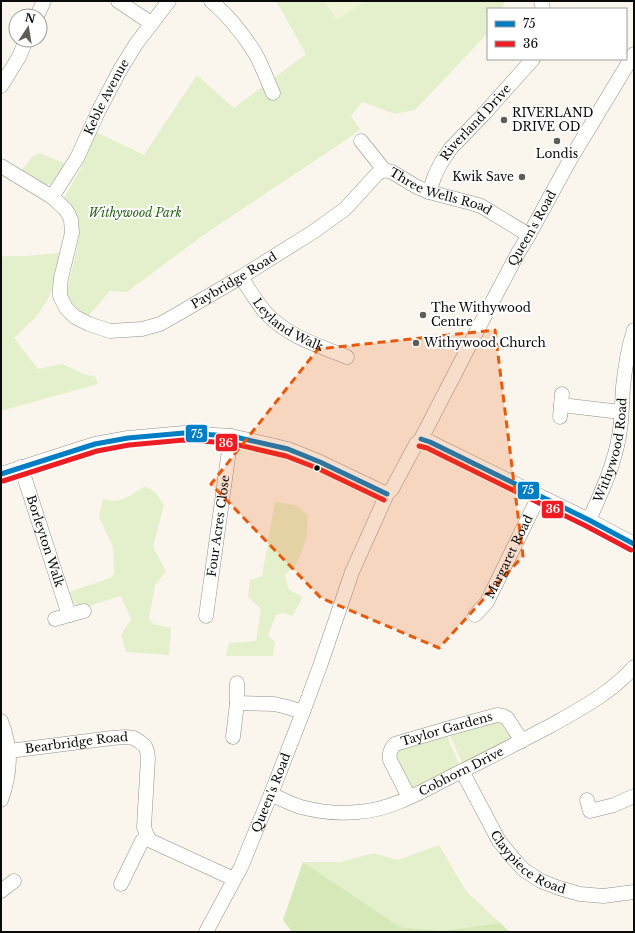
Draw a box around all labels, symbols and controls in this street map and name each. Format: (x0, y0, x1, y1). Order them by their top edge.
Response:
north arrow (8, 8, 48, 48)
legend (487, 8, 627, 60)
text: N (24, 10, 37, 26)
text: 75 (523, 16, 536, 31)
text: 36 (523, 36, 538, 51)
street label: Keble Avenue (81, 56, 132, 137)
street label: Riverland Drive (437, 81, 514, 163)
place label: RIVERLAND DRIVE OD (512, 105, 593, 134)
marker: RIVERLAND DRIVE OD (499, 115, 509, 125)
marker: Londis (552, 136, 562, 146)
place label: Londis (536, 146, 578, 161)
street label: Three Wells Road (387, 164, 495, 218)
place label: Kwik Save (452, 169, 514, 184)
marker: Kwik Save (517, 172, 527, 182)
street label: Queen's Road (504, 188, 559, 268)
park label: Withywood Park (88, 205, 182, 220)
street label: Paybridge Road (188, 248, 279, 312)
street label: Leyland Walk (250, 295, 326, 354)
place label: The Withywood Centre (431, 300, 531, 329)
marker: The Withywood Centre (418, 310, 428, 320)
place label: Withywood Church (423, 335, 546, 350)
marker: Withywood Church (411, 338, 421, 348)
street label: Withywood Road (589, 397, 629, 505)
line badge: 75 (185, 424, 208, 443)
text: 75 (191, 427, 203, 441)
line badge: 36 (215, 433, 238, 452)
text: 36 (219, 436, 233, 450)
unlabelled marker (312, 463, 322, 473)
street label: Four Acres Close (204, 474, 233, 578)
line badge: 75 (517, 481, 540, 500)
text: 75 (522, 483, 534, 497)
street label: Borleyton Walk (24, 493, 68, 589)
line badge: 36 (541, 500, 564, 519)
text: 36 (546, 502, 560, 516)
street label: Margaret Road (482, 512, 536, 601)
street label: Taylor Gardens (399, 709, 494, 749)
street label: Bearbridge Road (24, 729, 129, 756)
street label: Cobhorn Drive (416, 743, 506, 799)
street label: Queen's Road (248, 751, 293, 835)
street label: Claypiece Road (488, 828, 568, 897)

